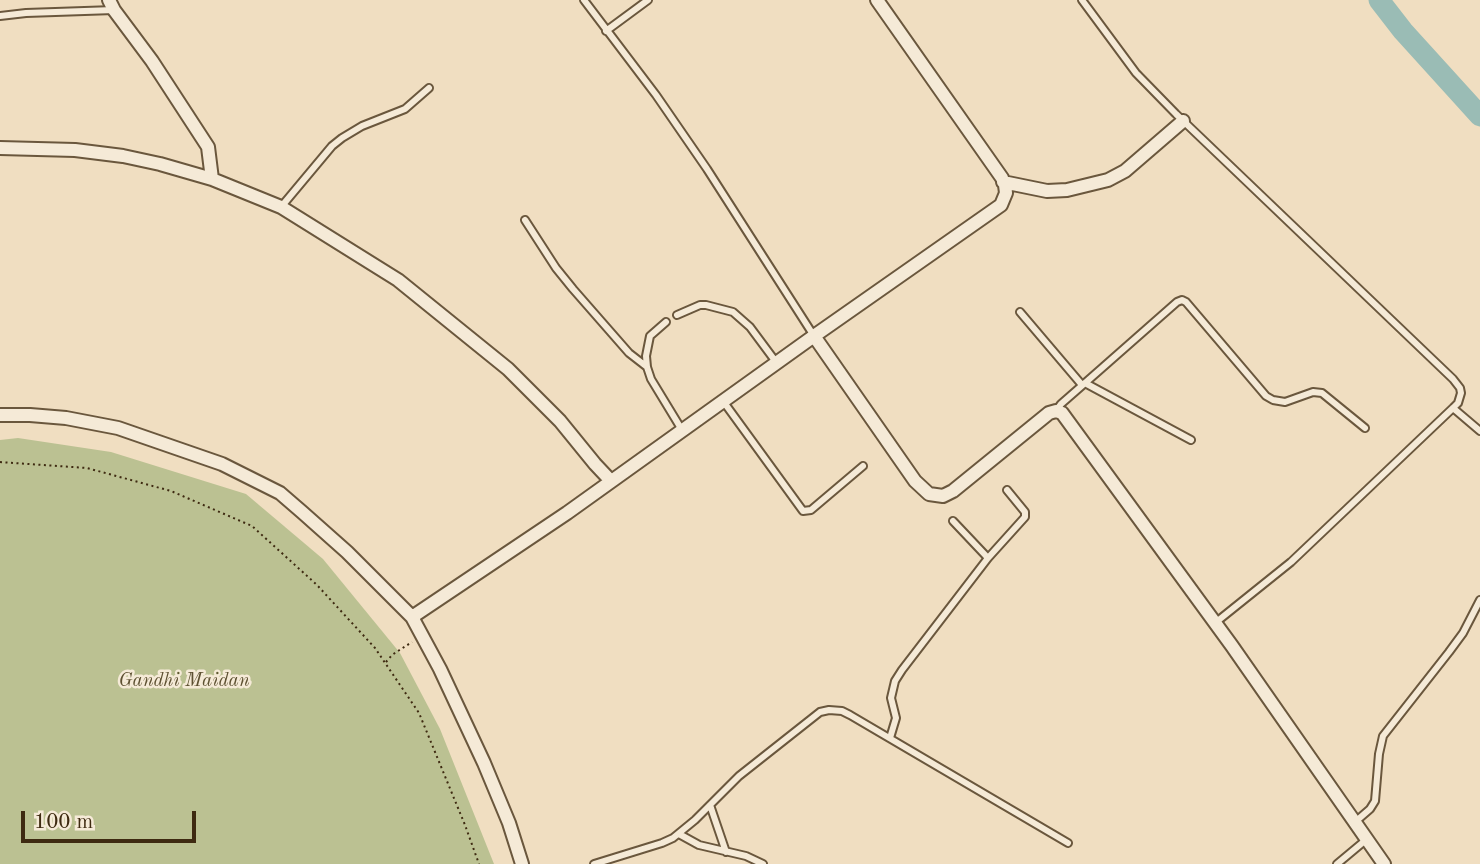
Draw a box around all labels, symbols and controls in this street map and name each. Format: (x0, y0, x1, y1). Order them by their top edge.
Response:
park label: Gandhi Maidan (118, 670, 250, 692)
scale bar (24, 798, 200, 842)
text: 100 m (34, 812, 93, 833)

